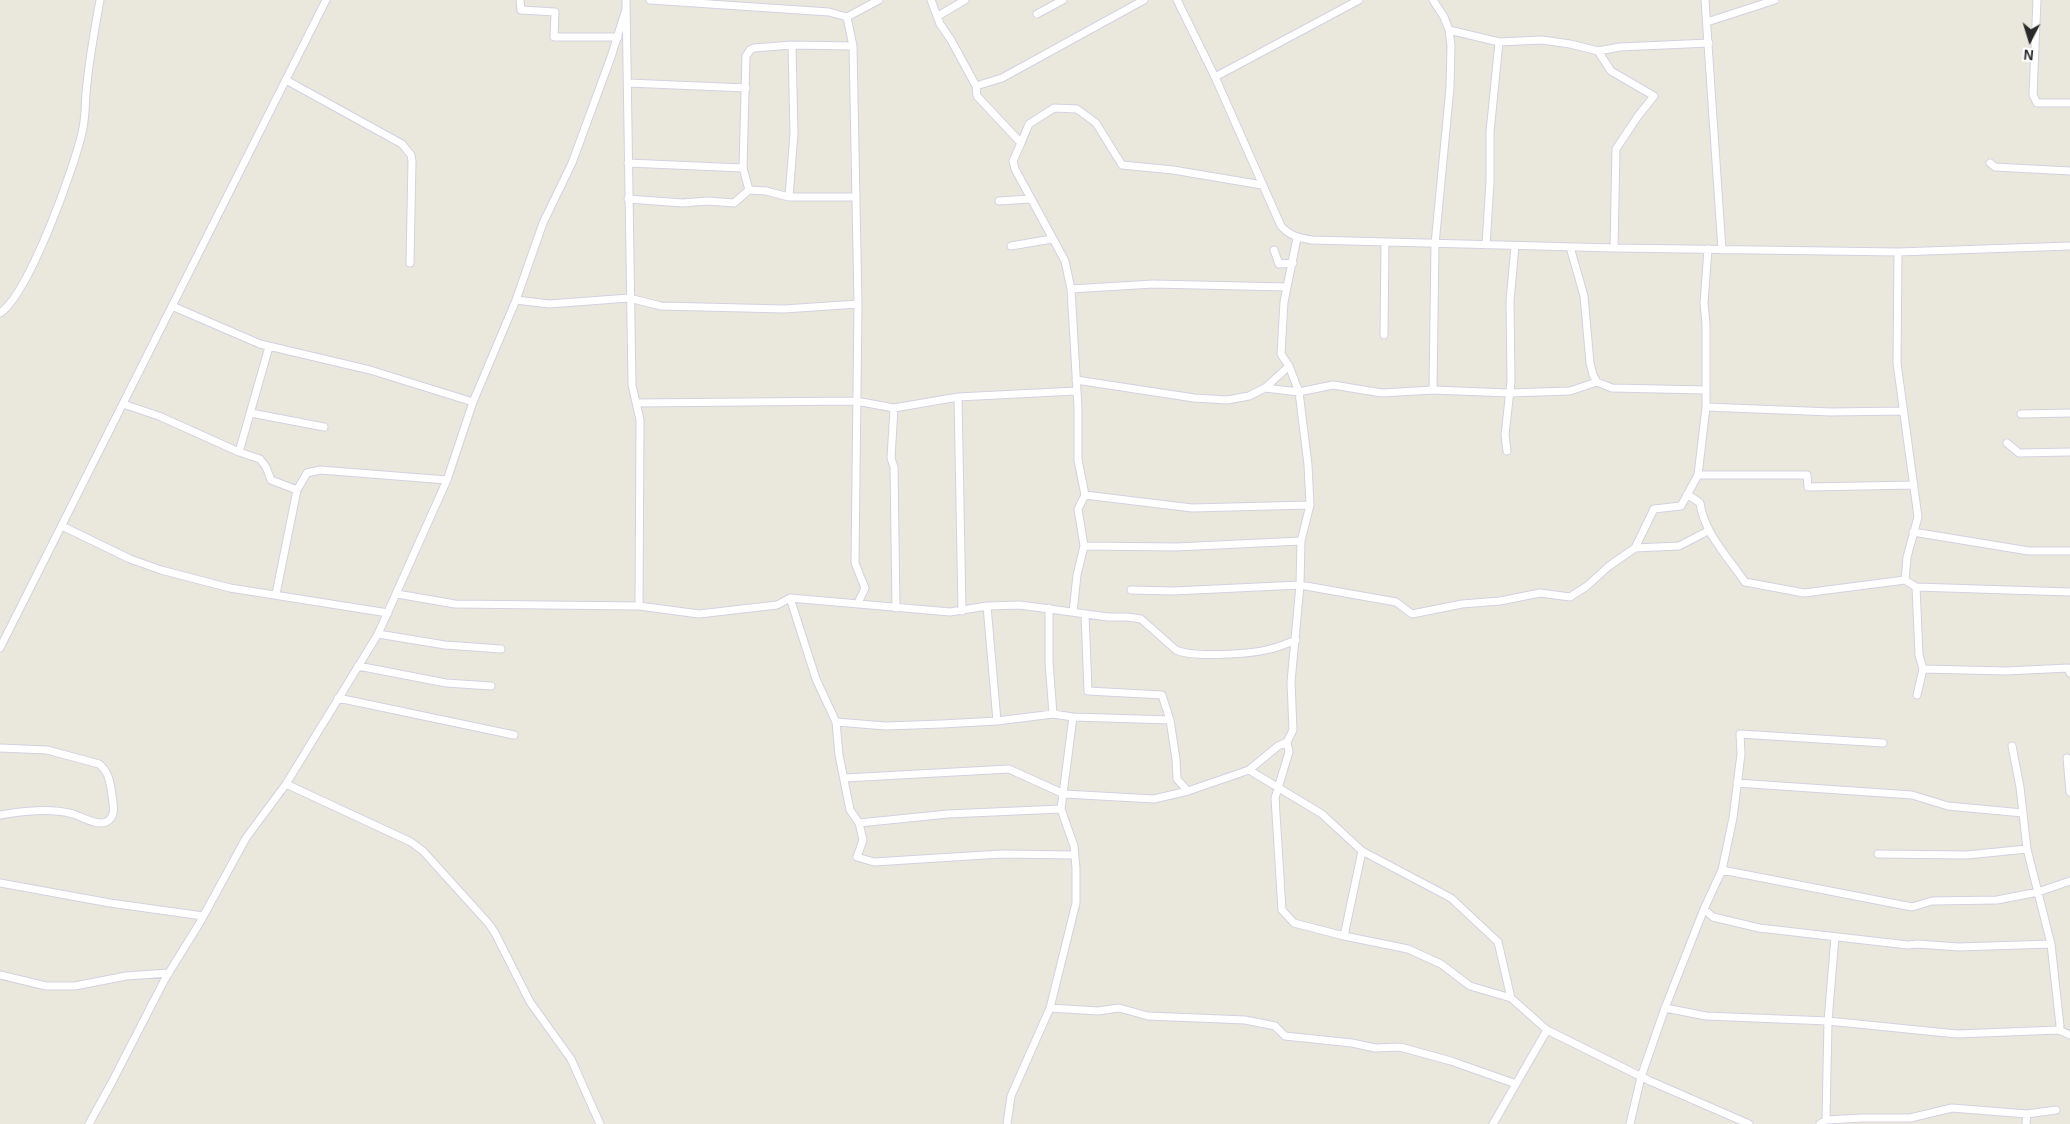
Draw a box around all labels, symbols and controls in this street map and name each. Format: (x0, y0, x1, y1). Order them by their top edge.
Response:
north arrow (2005, 15, 2055, 65)
text: N (2023, 47, 2034, 63)

